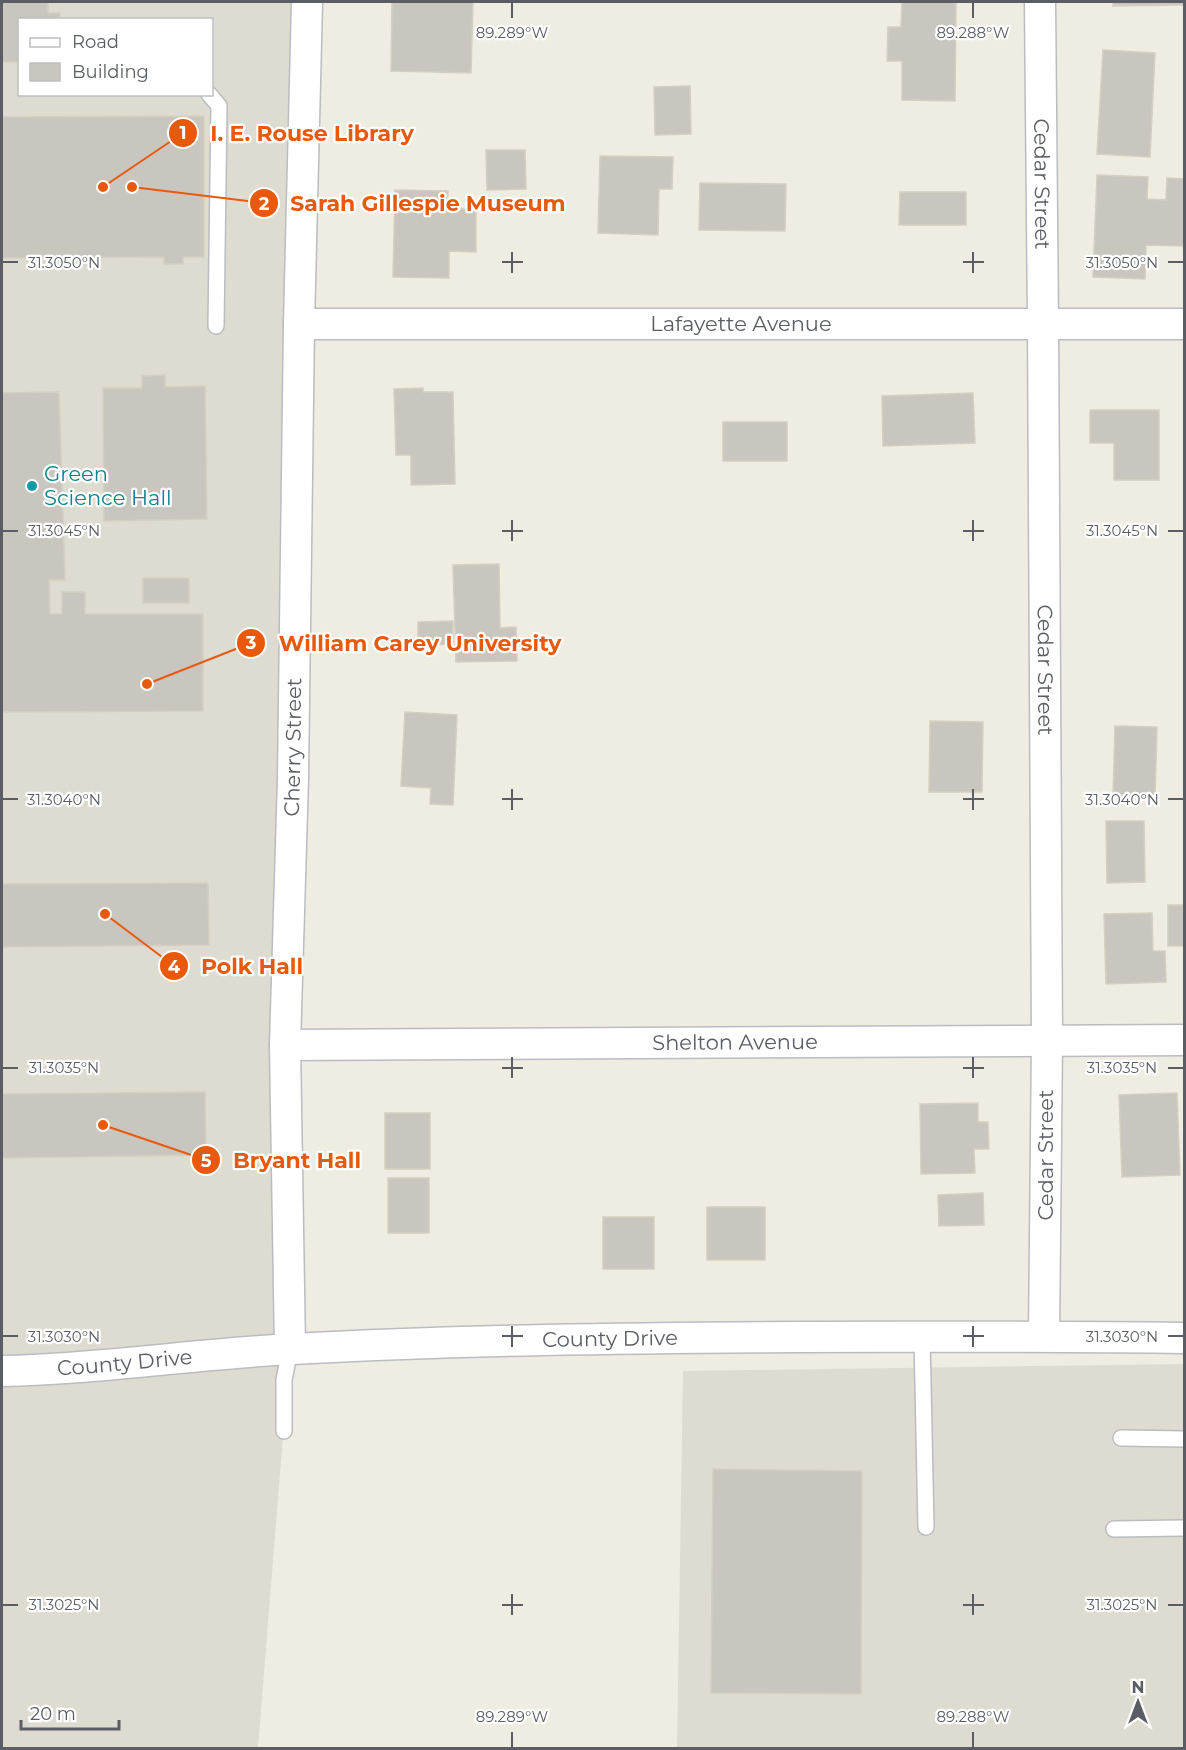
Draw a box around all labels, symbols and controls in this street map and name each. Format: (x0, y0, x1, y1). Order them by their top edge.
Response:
legend (18, 18, 213, 96)
text: 89.289°W (476, 23, 549, 42)
text: 89.288°W (937, 23, 1010, 42)
text: Road (72, 31, 119, 53)
text: Building (72, 61, 149, 83)
callout: I. E. Rouse Library (168, 113, 426, 153)
street label: Cedar Street (1029, 118, 1055, 250)
text: I. E. Rouse Library (210, 120, 415, 147)
text: 1 (179, 122, 187, 144)
callout: Sarah Gillespie Museum (249, 183, 578, 223)
text: Sarah Gillespie Museum (290, 190, 566, 217)
text: 2 (259, 193, 270, 215)
text: 31.3050°N (28, 253, 100, 272)
text: 31.3050°N (1086, 253, 1158, 272)
street label: Lafayette Avenue (650, 311, 832, 336)
place label: Green Science Hall (44, 461, 172, 510)
marker: Green Science Hall (25, 479, 39, 493)
text: 31.3045°N (28, 521, 100, 540)
text: 31.3045°N (1086, 521, 1158, 540)
street label: Cedar Street (1033, 604, 1058, 736)
callout: William Carey University (236, 623, 573, 663)
text: William Carey University (279, 630, 562, 657)
text: 3 (245, 632, 257, 654)
street label: Cherry Street (279, 678, 306, 817)
text: 31.3040°N (27, 790, 101, 809)
text: 31.3040°N (1085, 790, 1159, 809)
callout: Polk Hall (159, 946, 315, 986)
text: Polk Hall (201, 953, 303, 980)
text: 4 (168, 956, 181, 978)
street label: Shelton Avenue (652, 1029, 818, 1055)
text: 31.3035°N (29, 1058, 99, 1077)
text: 31.3035°N (1087, 1058, 1157, 1077)
street label: Cedar Street (1033, 1089, 1058, 1221)
callout: Bryant Hall (191, 1140, 373, 1180)
text: Bryant Hall (233, 1147, 361, 1174)
text: 5 (201, 1150, 212, 1172)
street label: County Drive (542, 1325, 678, 1352)
text: 31.3030°N (28, 1327, 100, 1346)
text: 31.3030°N (1086, 1327, 1158, 1346)
street label: County Drive (56, 1344, 193, 1381)
text: 31.3025°N (29, 1595, 99, 1614)
text: 31.3025°N (1087, 1595, 1157, 1614)
north arrow (1108, 1672, 1168, 1732)
text: N (1132, 1678, 1144, 1697)
scale bar (21, 1693, 118, 1731)
text: 20 m (30, 1703, 76, 1725)
text: 89.289°W (476, 1707, 549, 1726)
text: 89.288°W (937, 1707, 1010, 1726)

